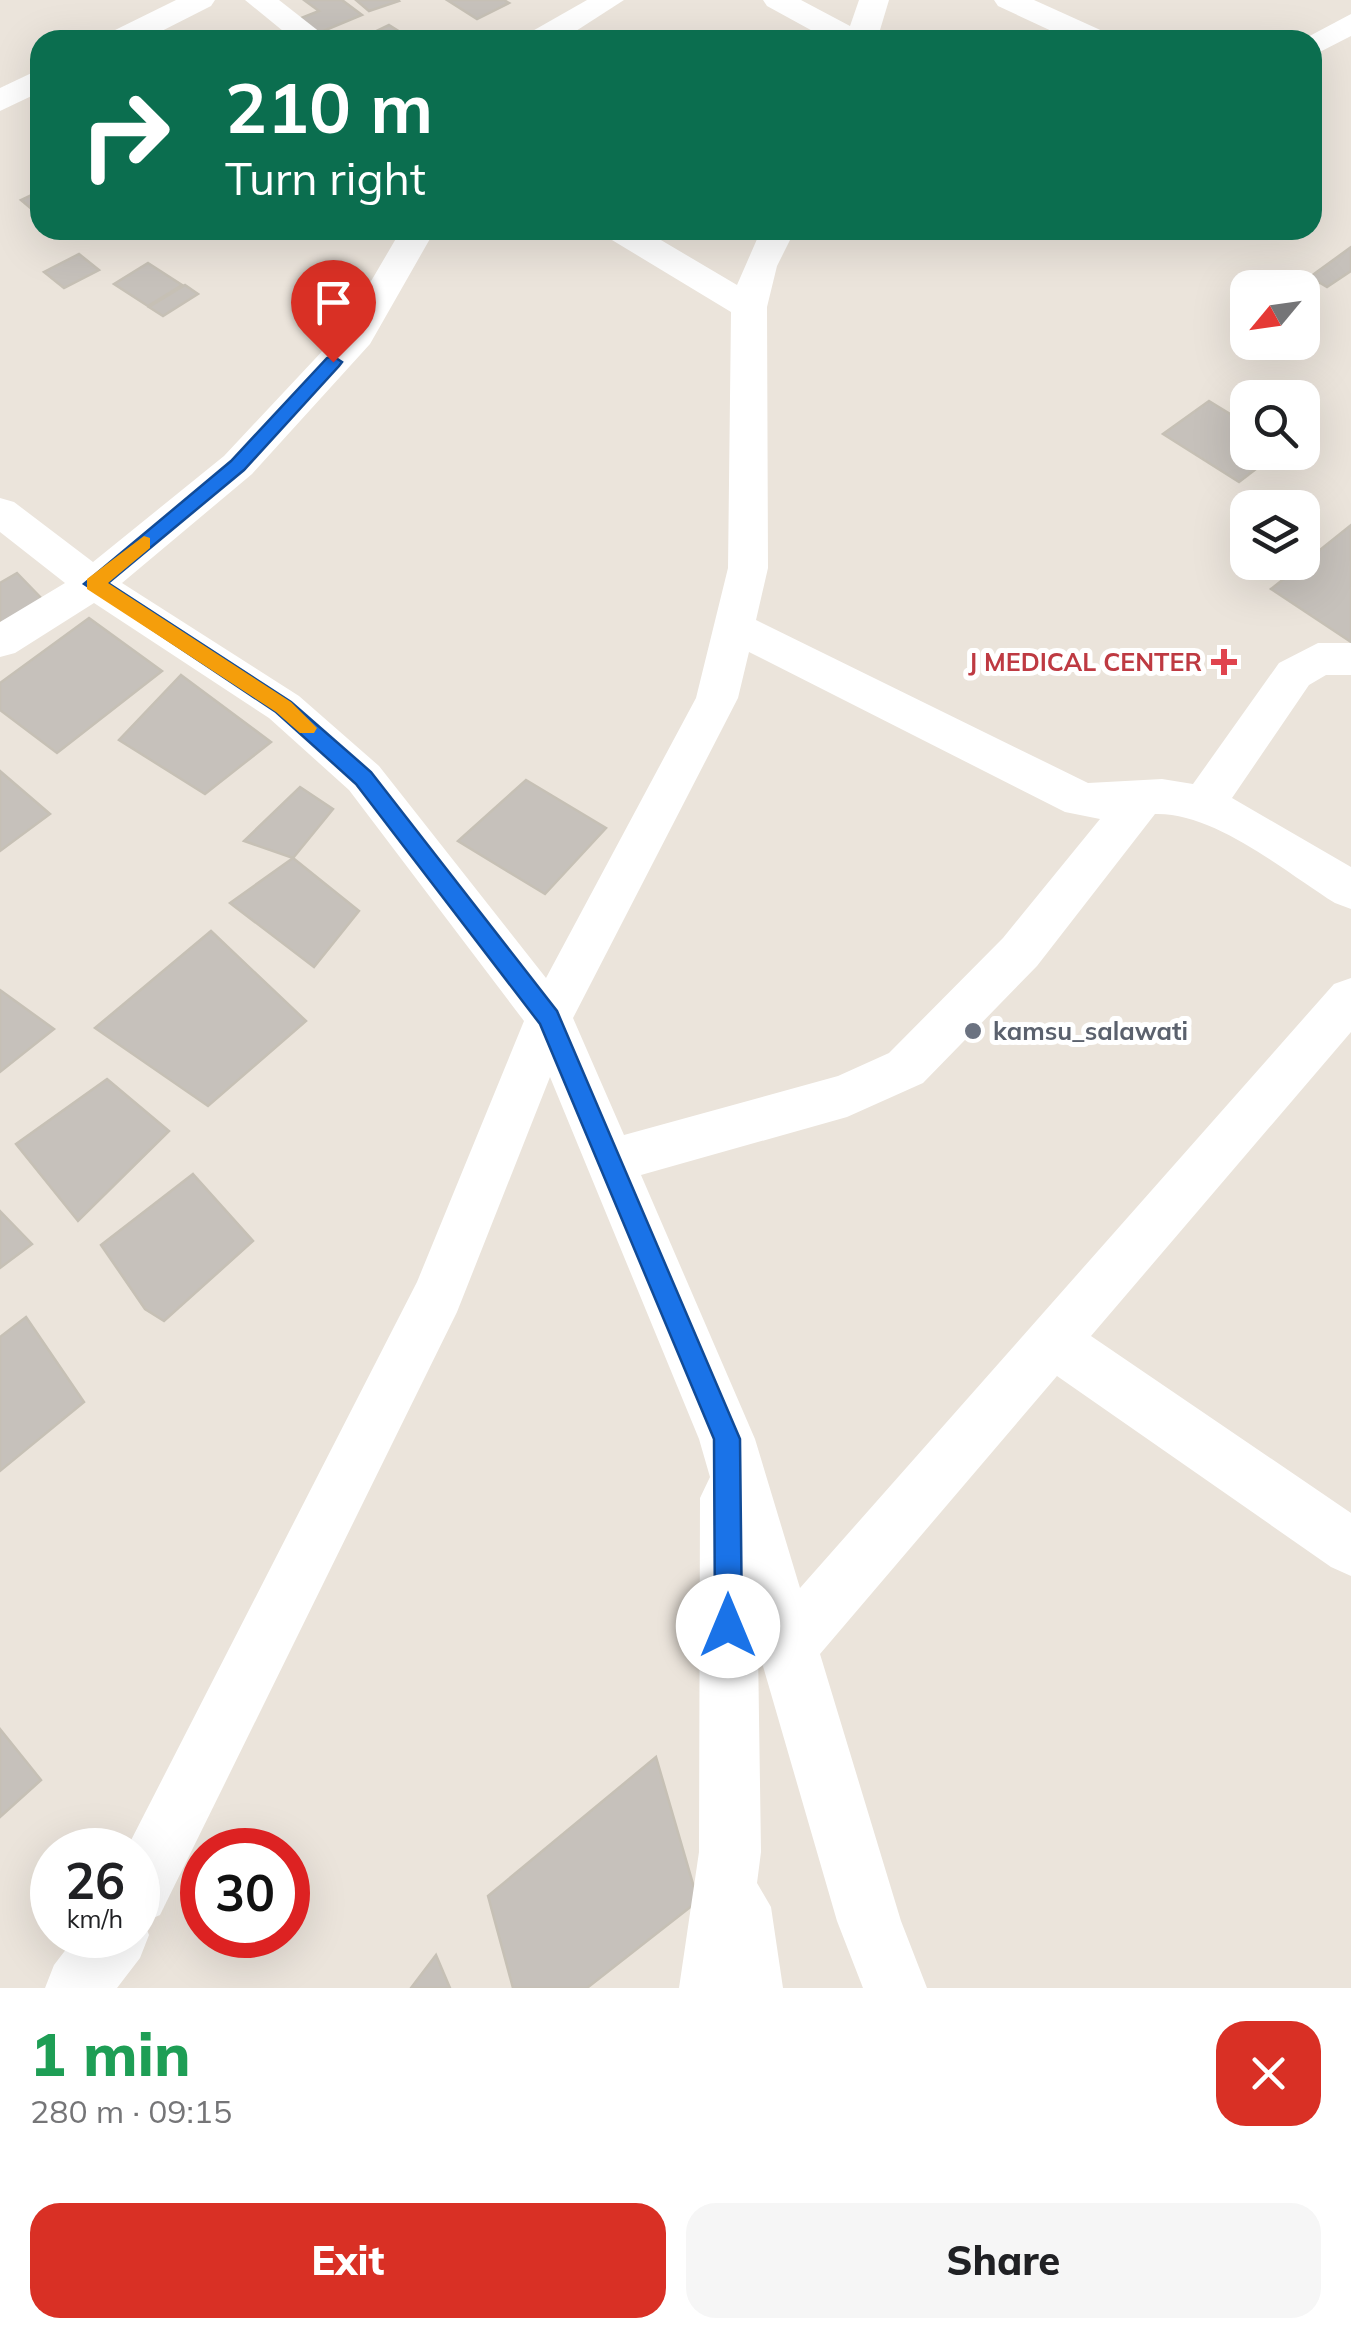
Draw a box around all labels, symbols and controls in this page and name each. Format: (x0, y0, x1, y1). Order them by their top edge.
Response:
text: 210 m (225, 63, 433, 151)
icon: right (60, 70, 190, 200)
text: Turn right (225, 150, 426, 206)
pin (291, 260, 376, 363)
north arrow (1230, 270, 1320, 360)
map controls (1230, 270, 1320, 580)
icon: arrive (306, 275, 361, 330)
button: search (1230, 380, 1320, 470)
button: layers (1230, 490, 1320, 580)
place label: J MEDICAL CENTER (968, 646, 1202, 677)
marker: J MEDICAL CENTER (1211, 649, 1237, 675)
place label: kamsu_salawati (993, 1015, 1188, 1046)
marker: kamsu_salawati (962, 1020, 984, 1042)
position arrow (676, 1574, 780, 1678)
speed limit sign: 30 (180, 1828, 310, 1958)
text: 26 (65, 1849, 125, 1912)
text: km/h (67, 1903, 123, 1934)
text: 1 min (30, 2016, 191, 2091)
button: close (1216, 2021, 1321, 2126)
text: 280 m · 09:15 (30, 2091, 232, 2131)
button: Exit (30, 2203, 666, 2318)
button: Share (686, 2203, 1321, 2318)

